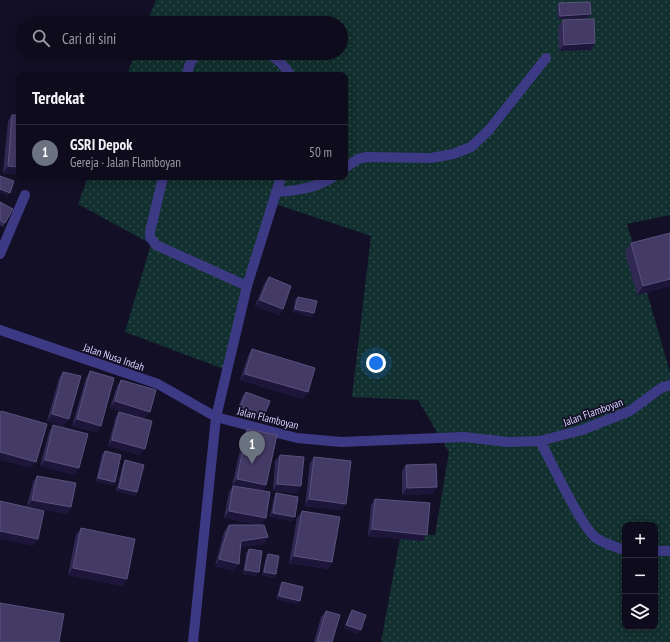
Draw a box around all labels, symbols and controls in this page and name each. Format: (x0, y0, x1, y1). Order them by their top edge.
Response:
search box (16, 16, 348, 60)
icon: search (30, 27, 52, 49)
text: Cari di sini (62, 29, 116, 48)
text: Terdekat (32, 87, 84, 109)
text: GSRI Depok (70, 135, 132, 154)
text: 1 (42, 144, 48, 161)
text: 50 m (309, 144, 332, 161)
text: Gereja · Jalan Flamboyan (70, 154, 181, 171)
street label: Jalan Nusa Indah (81, 340, 147, 374)
your location (366, 353, 386, 373)
street label: Jalan Flamboyan (560, 395, 625, 430)
street label: Jalan Flamboyan (235, 403, 300, 432)
pin: 1 (239, 431, 265, 464)
map controls (622, 522, 658, 630)
button: + (622, 522, 658, 558)
button: − (622, 558, 658, 594)
button: layers (622, 594, 658, 630)

